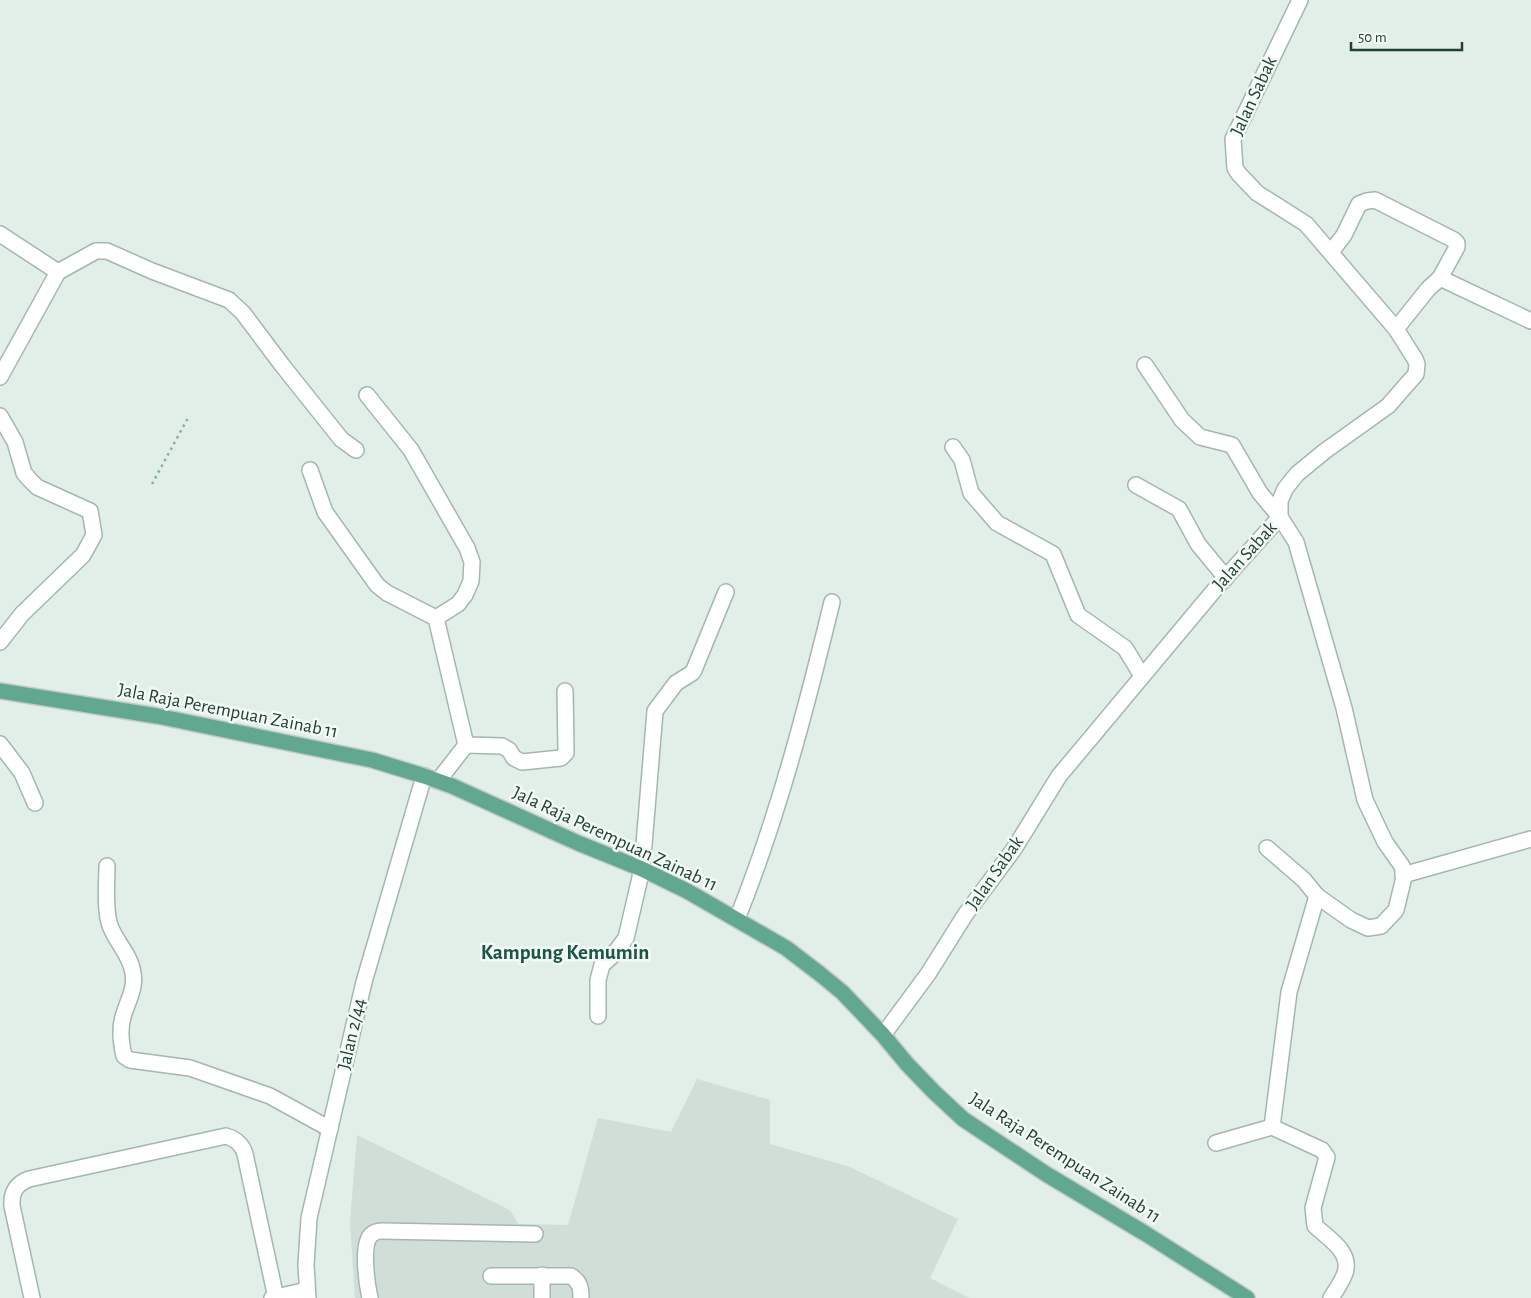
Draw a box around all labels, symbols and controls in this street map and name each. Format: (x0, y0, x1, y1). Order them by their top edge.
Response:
scale bar (1351, 20, 1462, 52)
text: 50 m (1358, 30, 1387, 45)
street label: Jalan Sabak (1227, 53, 1281, 139)
street label: Jalan Sabak (1209, 518, 1281, 594)
street label: Jala Raja Perempuan Zainab 11 (116, 680, 340, 742)
street label: Jala Raja Perempuan Zainab 11 (510, 783, 720, 895)
street label: Jalan Sabak (963, 832, 1027, 913)
district label: Kampung Kemumin (481, 942, 649, 963)
street label: Jalan 2/44 (335, 996, 369, 1072)
street label: Jala Raja Perempuan Zainab 11 (966, 1089, 1164, 1227)

